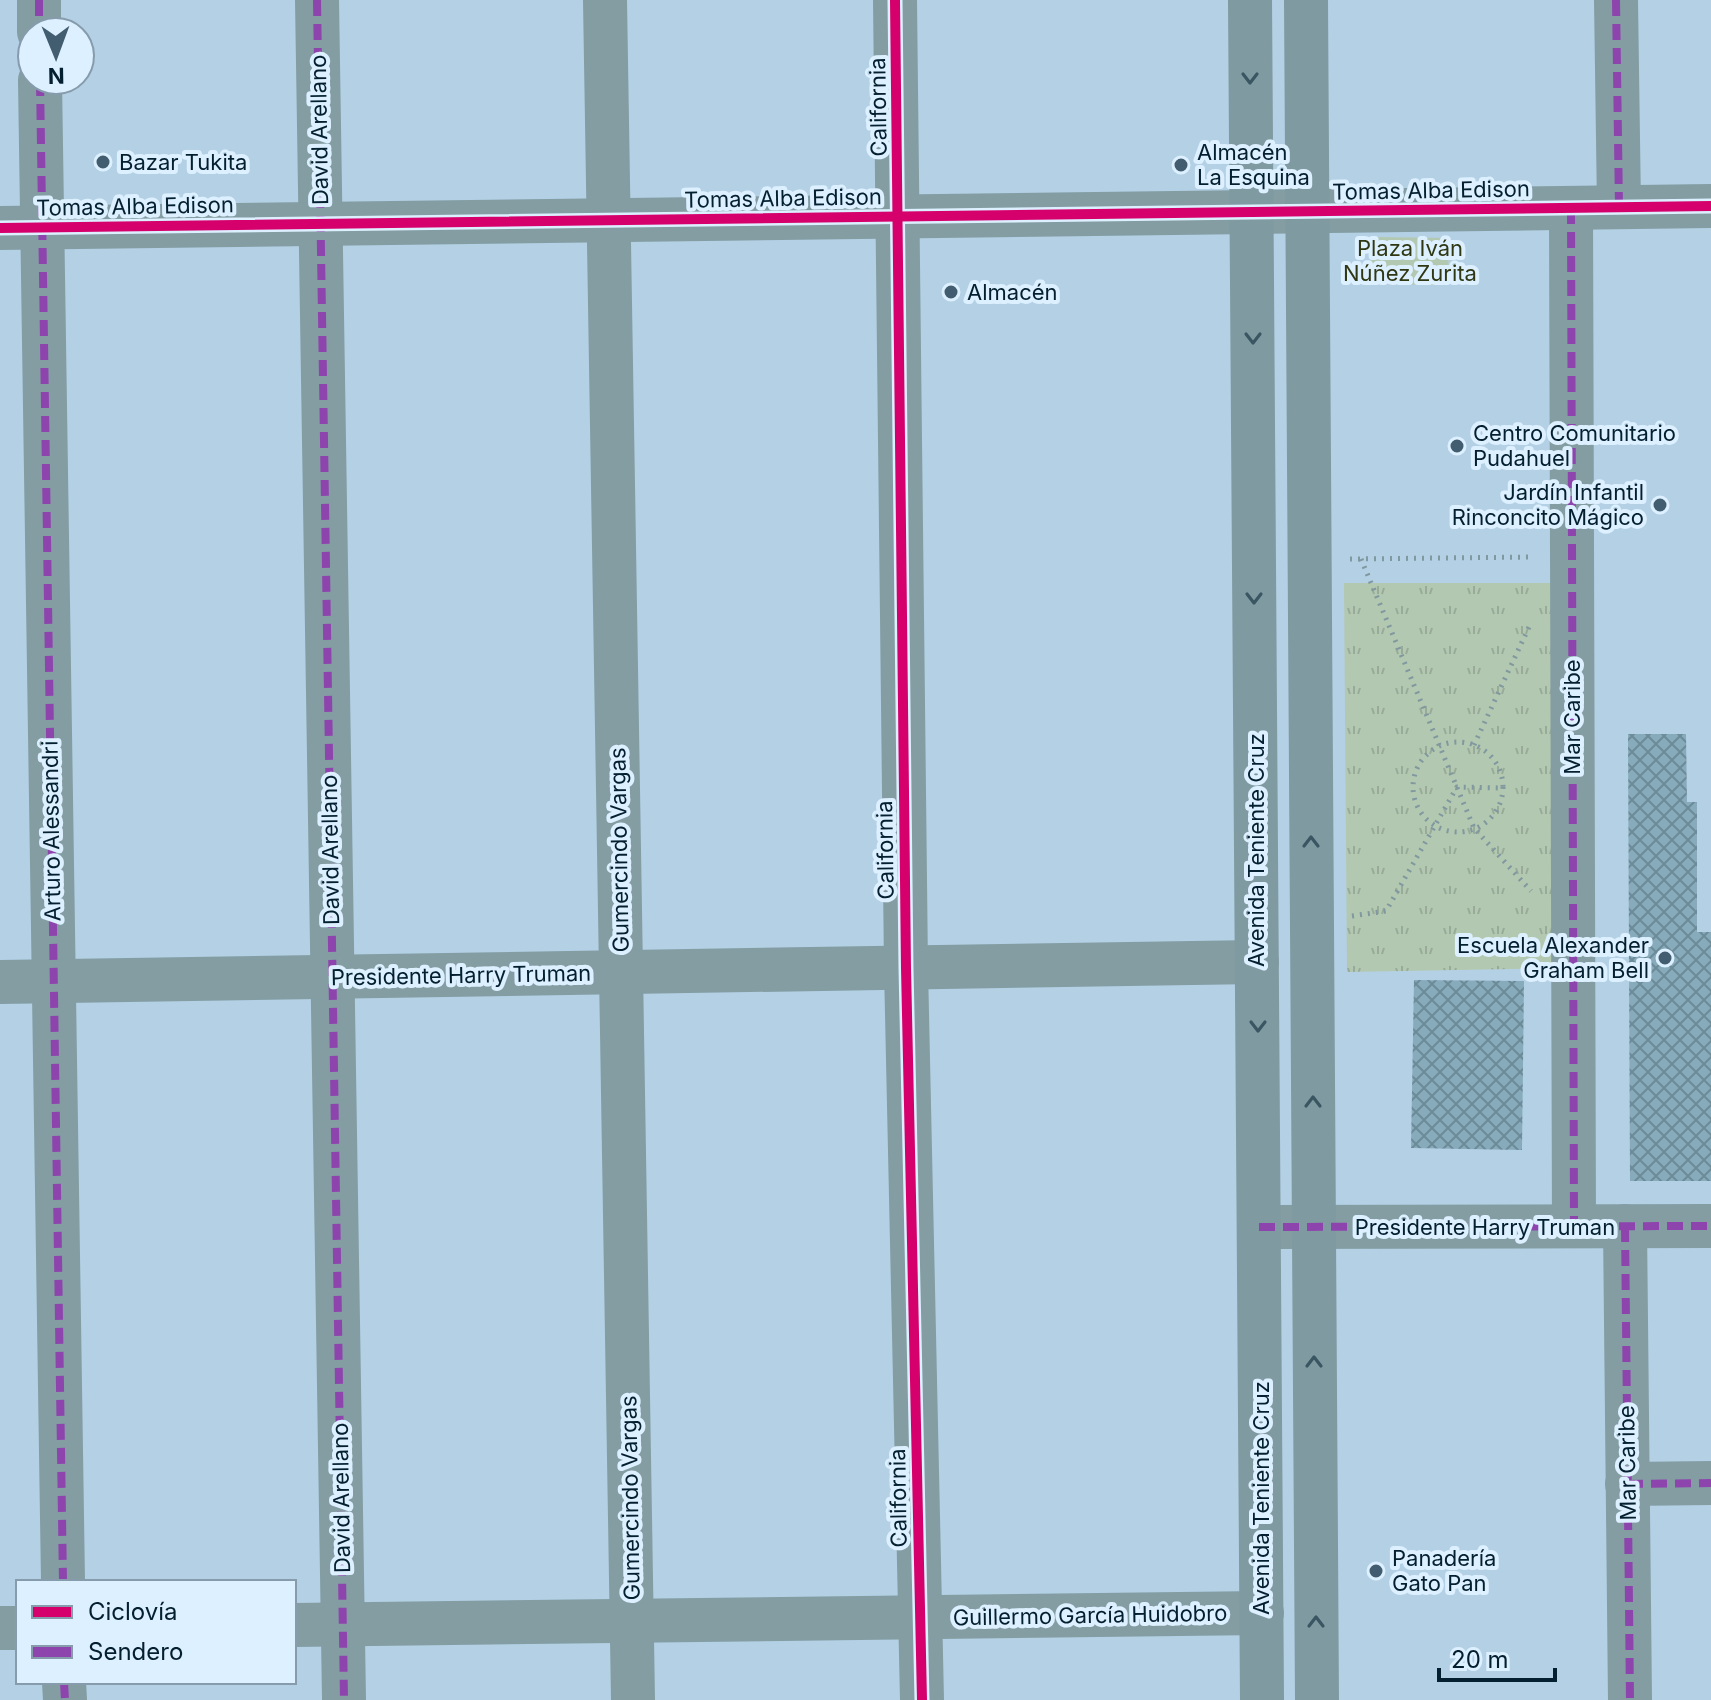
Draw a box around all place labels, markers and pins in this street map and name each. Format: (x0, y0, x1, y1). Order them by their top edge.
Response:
place label: Almacén La Esquina (1197, 139, 1310, 190)
place label: Bazar Tukita (119, 149, 247, 175)
marker: Bazar Tukita (94, 153, 112, 171)
marker: Almacén La Esquina (1172, 156, 1190, 174)
place label: Almacén (967, 279, 1058, 305)
marker: Almacén (942, 283, 960, 301)
place label: Centro Comunitario Pudahuel (1473, 420, 1676, 471)
marker: Centro Comunitario Pudahuel (1448, 437, 1466, 455)
place label: Jardín Infantil Rinconcito Mágico (1452, 479, 1644, 530)
marker: Jardín Infantil Rinconcito Mágico (1651, 496, 1669, 514)
place label: Escuela Alexander Graham Bell (1457, 932, 1649, 983)
marker: Escuela Alexander Graham Bell (1656, 949, 1674, 967)
place label: Panadería Gato Pan (1392, 1545, 1496, 1596)
marker: Panadería Gato Pan (1367, 1562, 1385, 1580)

